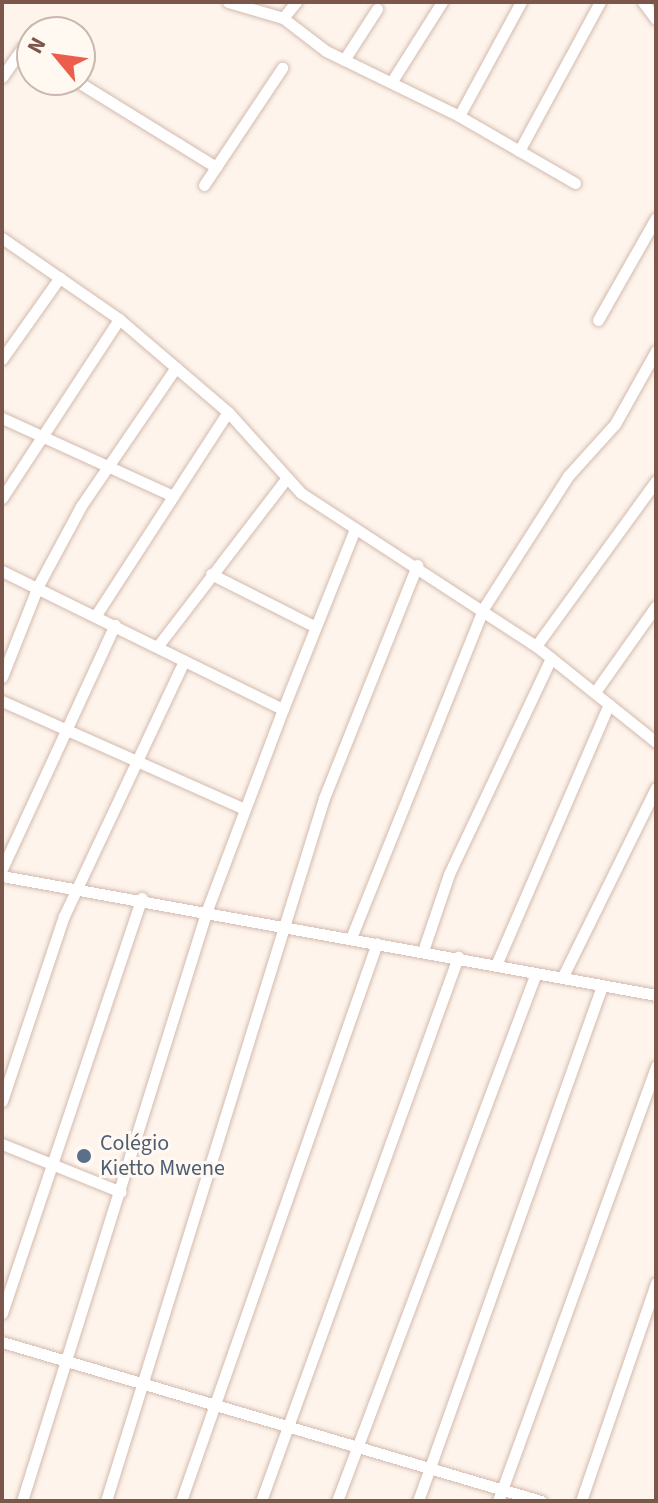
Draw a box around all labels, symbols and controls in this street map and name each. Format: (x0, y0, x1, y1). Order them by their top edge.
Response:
north arrow (16, 16, 96, 96)
text: N (19, 31, 54, 60)
place label: Colégio Kietto Mwene (100, 1130, 225, 1182)
marker: Colégio Kietto Mwene (75, 1147, 93, 1165)

